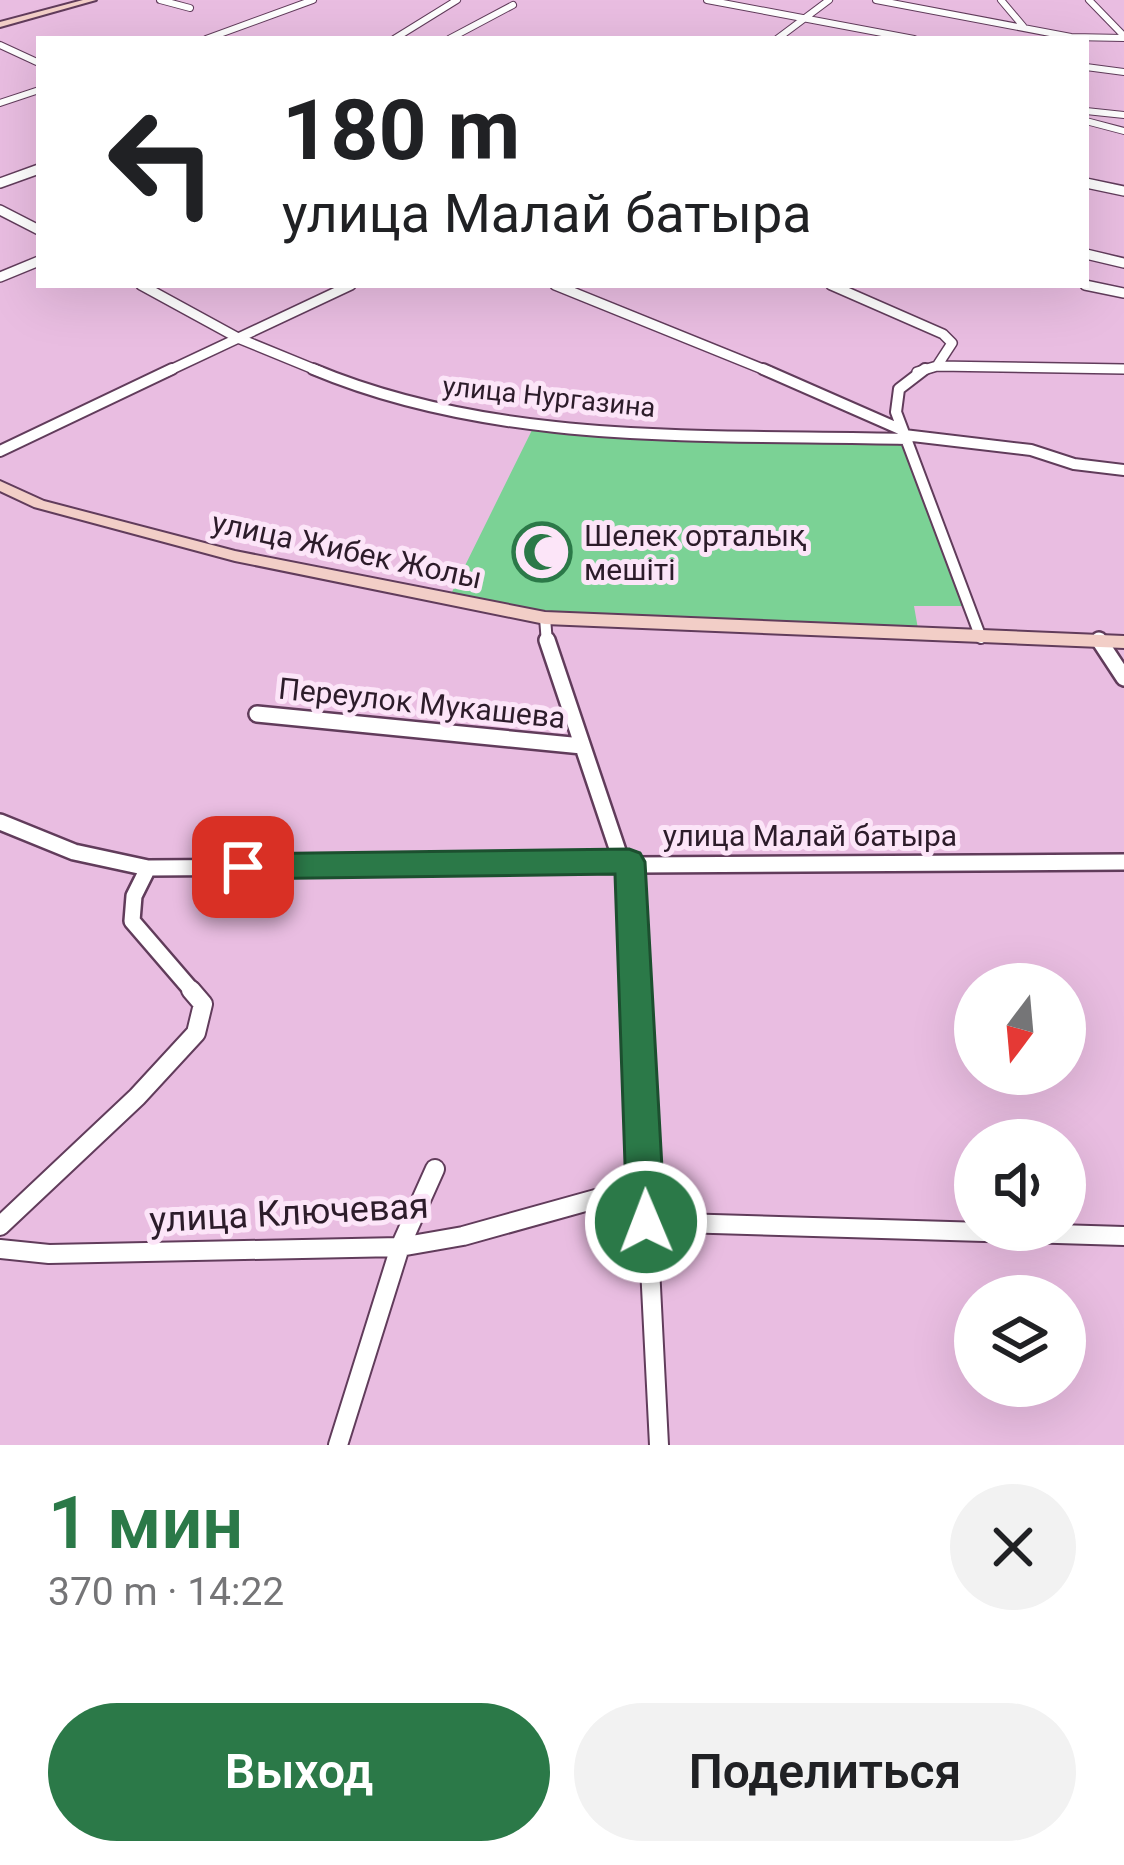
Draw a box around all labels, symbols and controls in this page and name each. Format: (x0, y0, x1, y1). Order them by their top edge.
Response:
text: 180 m (282, 81, 520, 180)
icon: left (84, 84, 240, 240)
text: улица Малай батыра (282, 182, 812, 245)
street label: улица Нургазина (441, 370, 657, 424)
street label: улица Жибек Жолы (209, 504, 485, 596)
place label: Шелек орталық мешіті (584, 518, 807, 587)
mosque icon: Шелек орталық мешіті (511, 521, 573, 583)
street label: Переулок Мукашева (277, 671, 567, 735)
pin (192, 816, 294, 918)
street label: улица Малай батыра (663, 818, 957, 853)
icon: arrive (210, 834, 276, 900)
north arrow (954, 963, 1086, 1095)
map controls (954, 963, 1086, 1407)
button: sound (954, 1119, 1086, 1251)
position arrow (583, 1159, 709, 1285)
street label: улица Ключевая (148, 1185, 430, 1241)
button: layers (954, 1275, 1086, 1407)
text: 1 мин (48, 1481, 243, 1566)
button: close (950, 1484, 1076, 1610)
text: 370 m · 14:22 (48, 1569, 284, 1615)
button: Выход (48, 1703, 550, 1841)
button: Поделиться (574, 1703, 1076, 1841)

